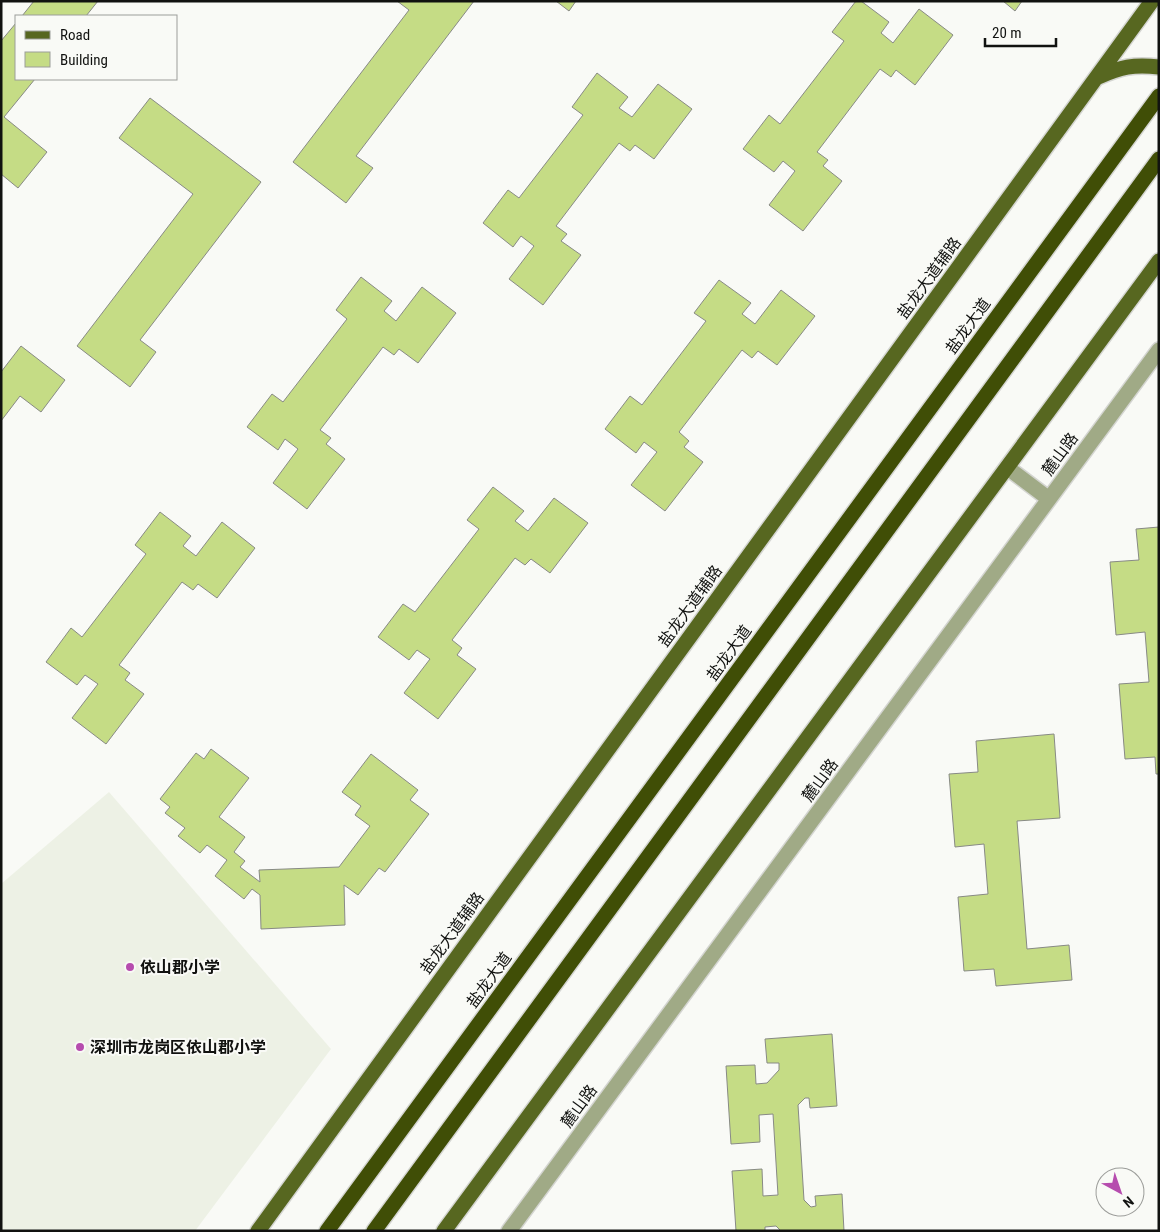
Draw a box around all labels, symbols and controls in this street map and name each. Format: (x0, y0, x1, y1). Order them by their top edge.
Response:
legend (15, 15, 178, 80)
scale bar (985, 15, 1056, 47)
text: 20 m (992, 24, 1022, 42)
text: Road (60, 26, 90, 44)
text: Building (60, 51, 108, 69)
street label: 盐龙大道辅路 (893, 234, 965, 322)
street label: 盐龙大道 (942, 295, 994, 357)
street label: 麓山路 (1038, 429, 1082, 479)
street label: 盐龙大道辅路 (654, 562, 726, 650)
street label: 盐龙大道 (703, 622, 755, 684)
street label: 麓山路 (798, 755, 842, 805)
street label: 盐龙大道辅路 (416, 889, 488, 977)
street label: 盐龙大道 (463, 949, 515, 1011)
place label: 依山郡小学 (140, 958, 220, 977)
marker: 依山郡小学 (124, 961, 136, 973)
place label: 深圳市龙岗区依山郡小学 (90, 1038, 266, 1057)
marker: 深圳市龙岗区依山郡小学 (74, 1041, 86, 1053)
street label: 麓山路 (557, 1081, 601, 1131)
north arrow (1095, 1167, 1145, 1217)
text: N (1120, 1193, 1137, 1211)

